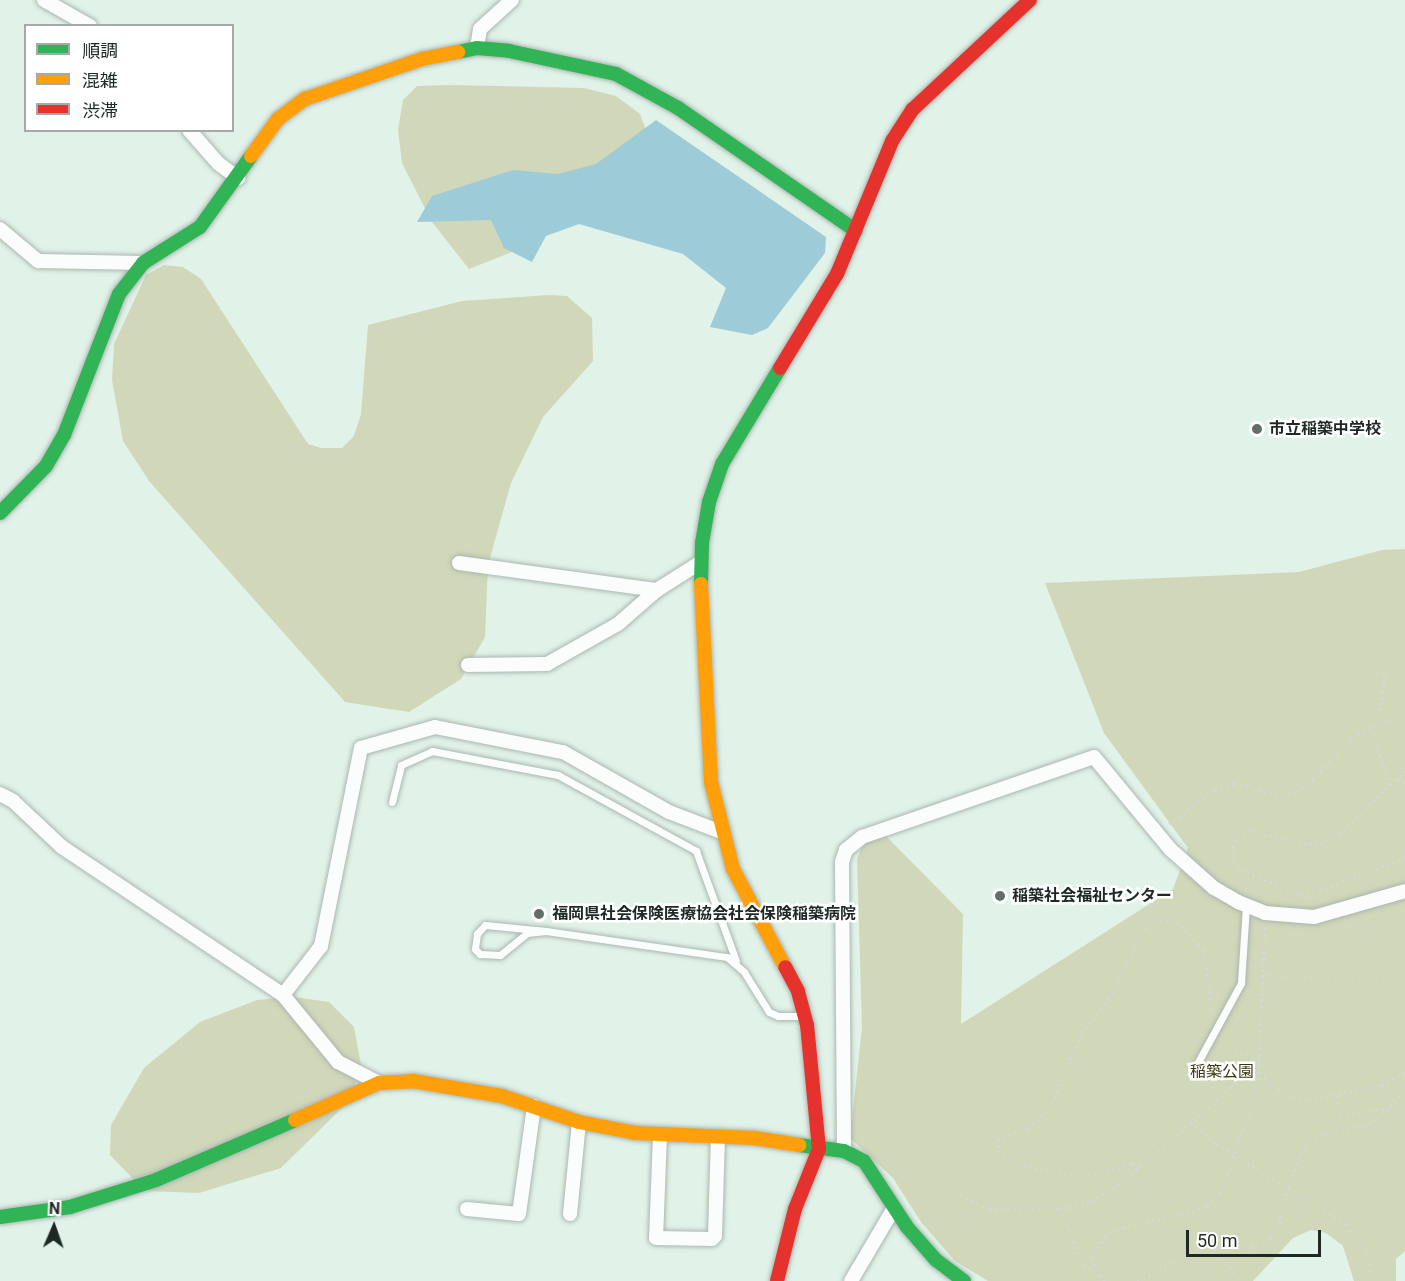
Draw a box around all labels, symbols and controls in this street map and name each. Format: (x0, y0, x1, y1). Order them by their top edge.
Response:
legend (24, 24, 234, 132)
text: 順調 (82, 40, 118, 61)
text: 混雑 (82, 70, 118, 91)
text: 渋滞 (82, 100, 118, 121)
place label: 市立稲築中学校 (1269, 419, 1381, 439)
marker: 市立稲築中学校 (1250, 422, 1264, 436)
place label: 稲築社会福祉センター (1012, 886, 1172, 906)
marker: 稲築社会福祉センター (993, 889, 1007, 903)
place label: 福岡県社会保険医療協会社会保険稲築病院 (552, 904, 856, 924)
marker: 福岡県社会保険医療協会社会保険稲築病院 (530, 905, 548, 923)
park label: 稲築公園 (1190, 1062, 1254, 1082)
north arrow (24, 1197, 84, 1257)
text: N (49, 1199, 61, 1218)
scale bar (1189, 1218, 1324, 1256)
text: 50 m (1197, 1230, 1237, 1251)

